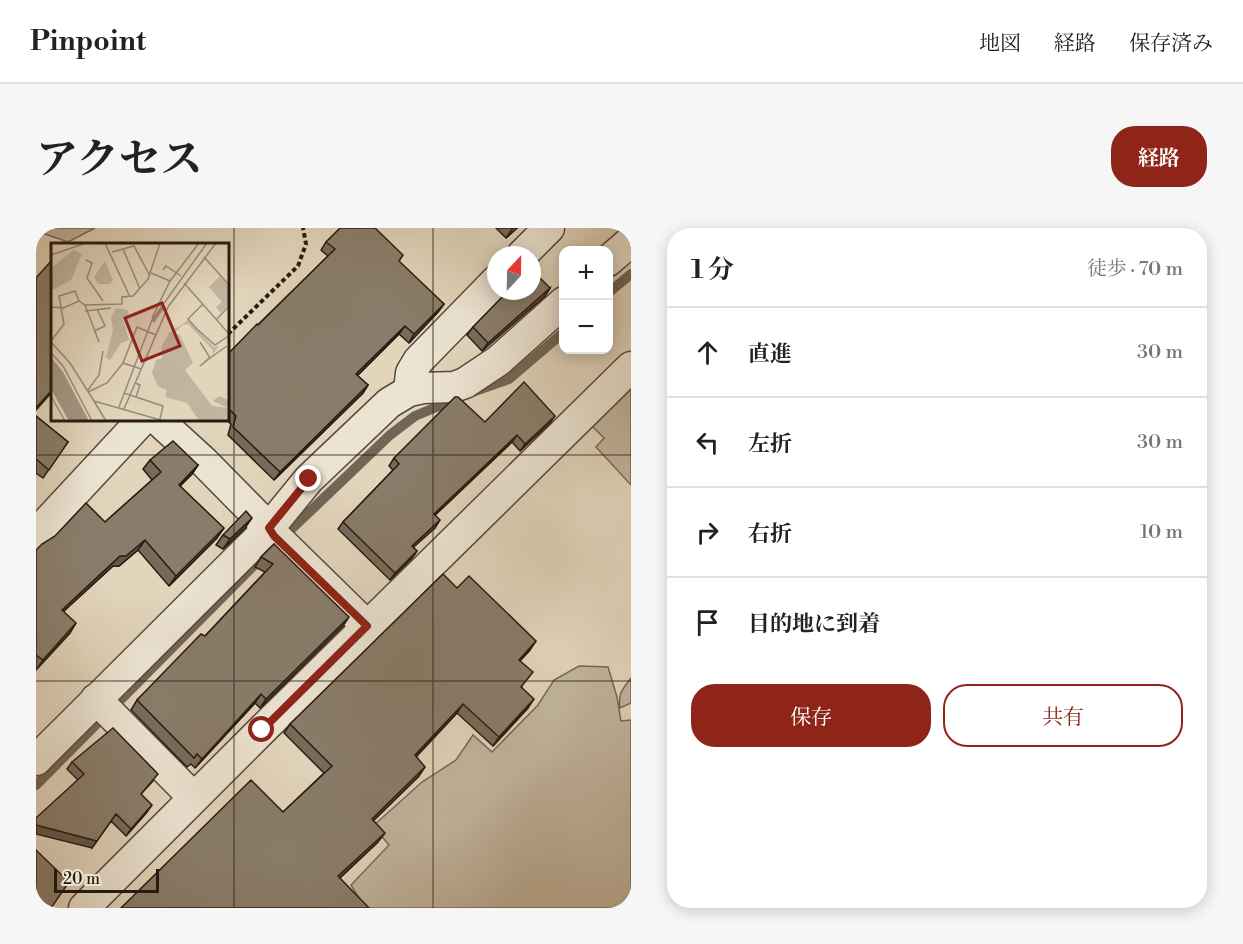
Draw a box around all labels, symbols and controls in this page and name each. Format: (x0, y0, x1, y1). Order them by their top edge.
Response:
text: Pinpoint (30, 24, 146, 59)
text: 地図 (979, 31, 1021, 57)
text: 経路 (1054, 31, 1096, 57)
text: 保存済み (1129, 31, 1213, 57)
button: 経路 (1111, 126, 1207, 187)
text: アクセス (36, 134, 203, 187)
inset map (51, 243, 230, 422)
north arrow (487, 246, 541, 300)
map controls (559, 246, 613, 354)
button: + (559, 246, 613, 300)
text: 1 分 (691, 254, 734, 286)
text: 徒歩 · 70 m (1087, 257, 1183, 282)
button: − (559, 300, 613, 354)
icon: ahead (691, 336, 724, 369)
text: 30 m (1137, 340, 1183, 365)
text: 直進 (748, 341, 792, 368)
icon: left (691, 426, 724, 459)
text: 30 m (1137, 430, 1183, 455)
text: 左折 (748, 431, 792, 458)
route end (295, 465, 321, 491)
icon: right (691, 516, 724, 549)
text: 10 m (1140, 520, 1183, 545)
text: 右折 (748, 521, 792, 548)
icon: arrive (691, 606, 724, 639)
text: 目的地に到着 (748, 611, 880, 638)
button: 保存 (691, 684, 931, 747)
button: 共有 (943, 684, 1183, 747)
route start (248, 716, 274, 742)
scale bar (54, 866, 159, 894)
text: 20 m (63, 869, 100, 889)

